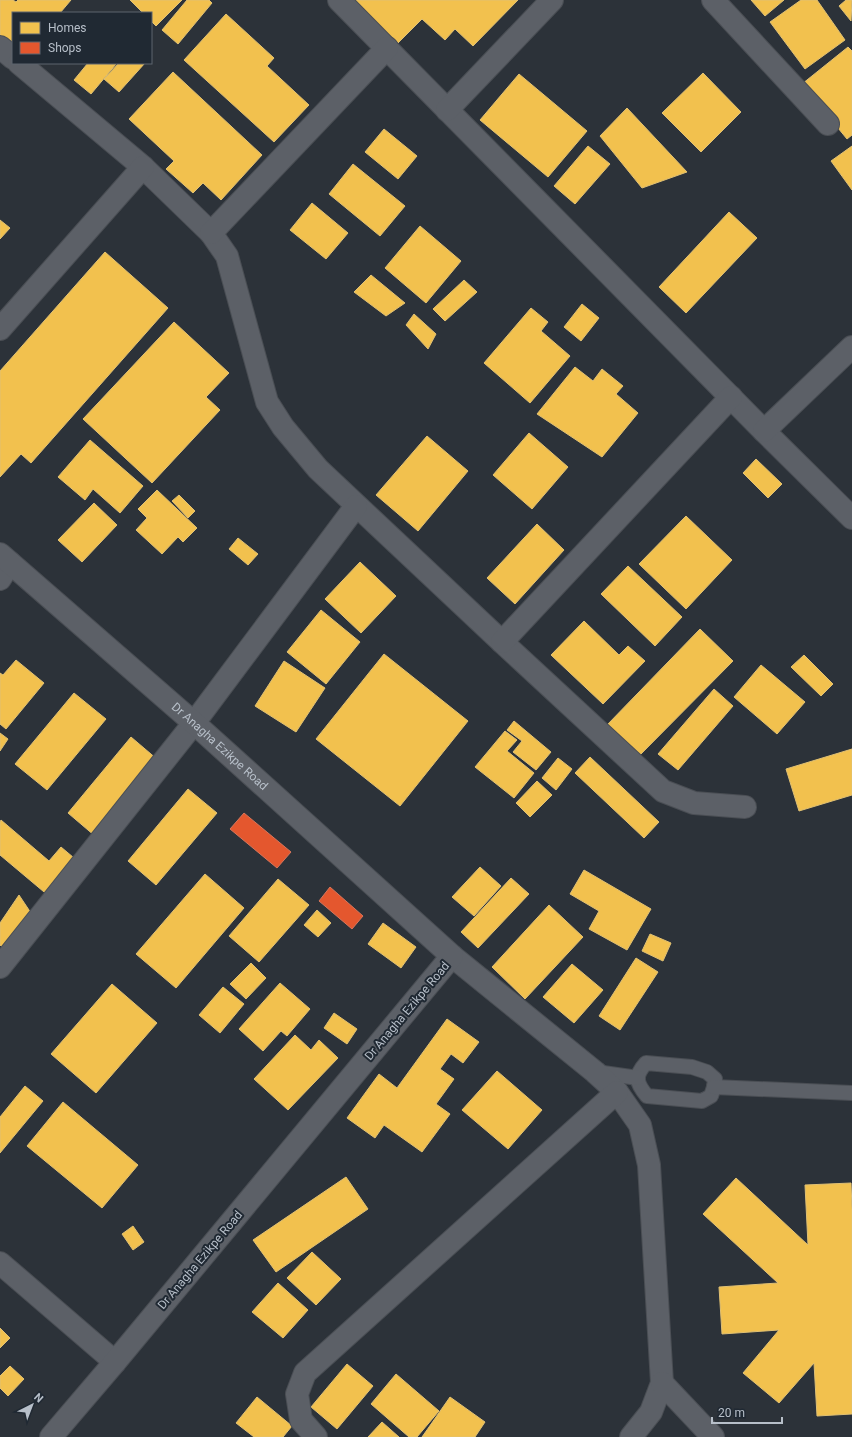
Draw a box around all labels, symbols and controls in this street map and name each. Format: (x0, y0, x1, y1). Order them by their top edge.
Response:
legend (12, 12, 152, 64)
text: Homes (48, 21, 86, 35)
text: Shops (48, 41, 82, 55)
street label: Dr Anagha Ezikpe Road (169, 700, 271, 793)
street label: Dr Anagha Ezikpe Road (362, 959, 452, 1063)
street label: Dr Anagha Ezikpe Road (155, 1208, 245, 1312)
north arrow (12, 1385, 52, 1425)
text: N (31, 1391, 46, 1406)
scale bar (712, 1399, 782, 1425)
text: 20 m (718, 1406, 745, 1420)

